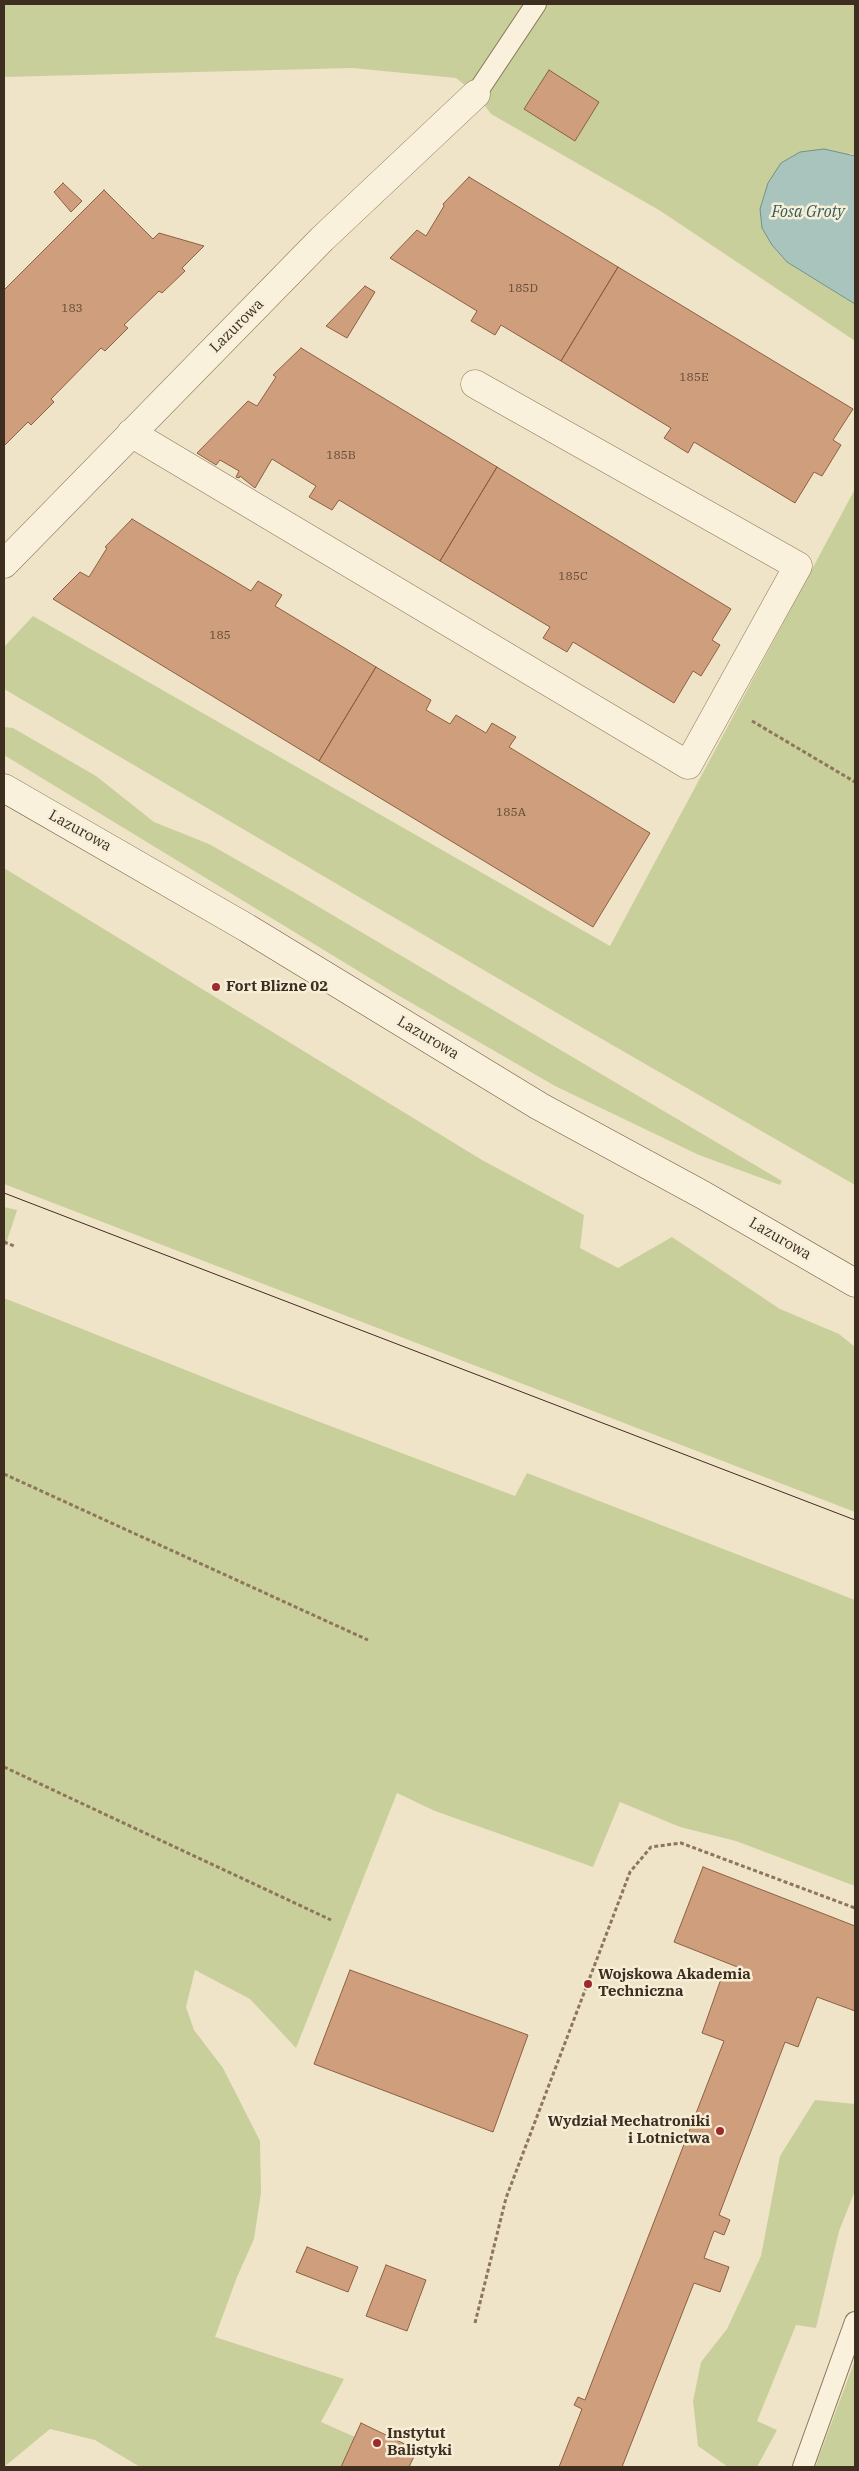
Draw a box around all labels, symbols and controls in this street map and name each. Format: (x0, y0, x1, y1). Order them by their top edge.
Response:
water label: Fosa Groty (771, 202, 845, 222)
house number: 185D (508, 282, 538, 296)
street label: Lazurowa (206, 295, 268, 357)
house number: 183 (61, 302, 83, 316)
house number: 185E (679, 371, 709, 385)
house number: 185B (326, 449, 356, 463)
house number: 185C (558, 570, 588, 584)
house number: 185 (209, 629, 231, 643)
street label: Lazurowa (46, 806, 114, 856)
house number: 185A (496, 806, 526, 820)
place label: Fort Blizne 02 (226, 978, 328, 996)
marker: Fort Blizne 02 (210, 981, 222, 993)
street label: Lazurowa (394, 1013, 462, 1063)
street label: Lazurowa (746, 1214, 814, 1264)
place label: Wojskowa Akademia Techniczna (598, 1966, 751, 2001)
marker: Wojskowa Akademia Techniczna (582, 1978, 594, 1990)
place label: Wydział Mechatroniki i Lotnictwa (548, 2113, 710, 2148)
marker: Wydział Mechatroniki i Lotnictwa (714, 2125, 726, 2137)
place label: Instytut Balistyki (387, 2425, 452, 2460)
marker: Instytut Balistyki (371, 2437, 383, 2449)

